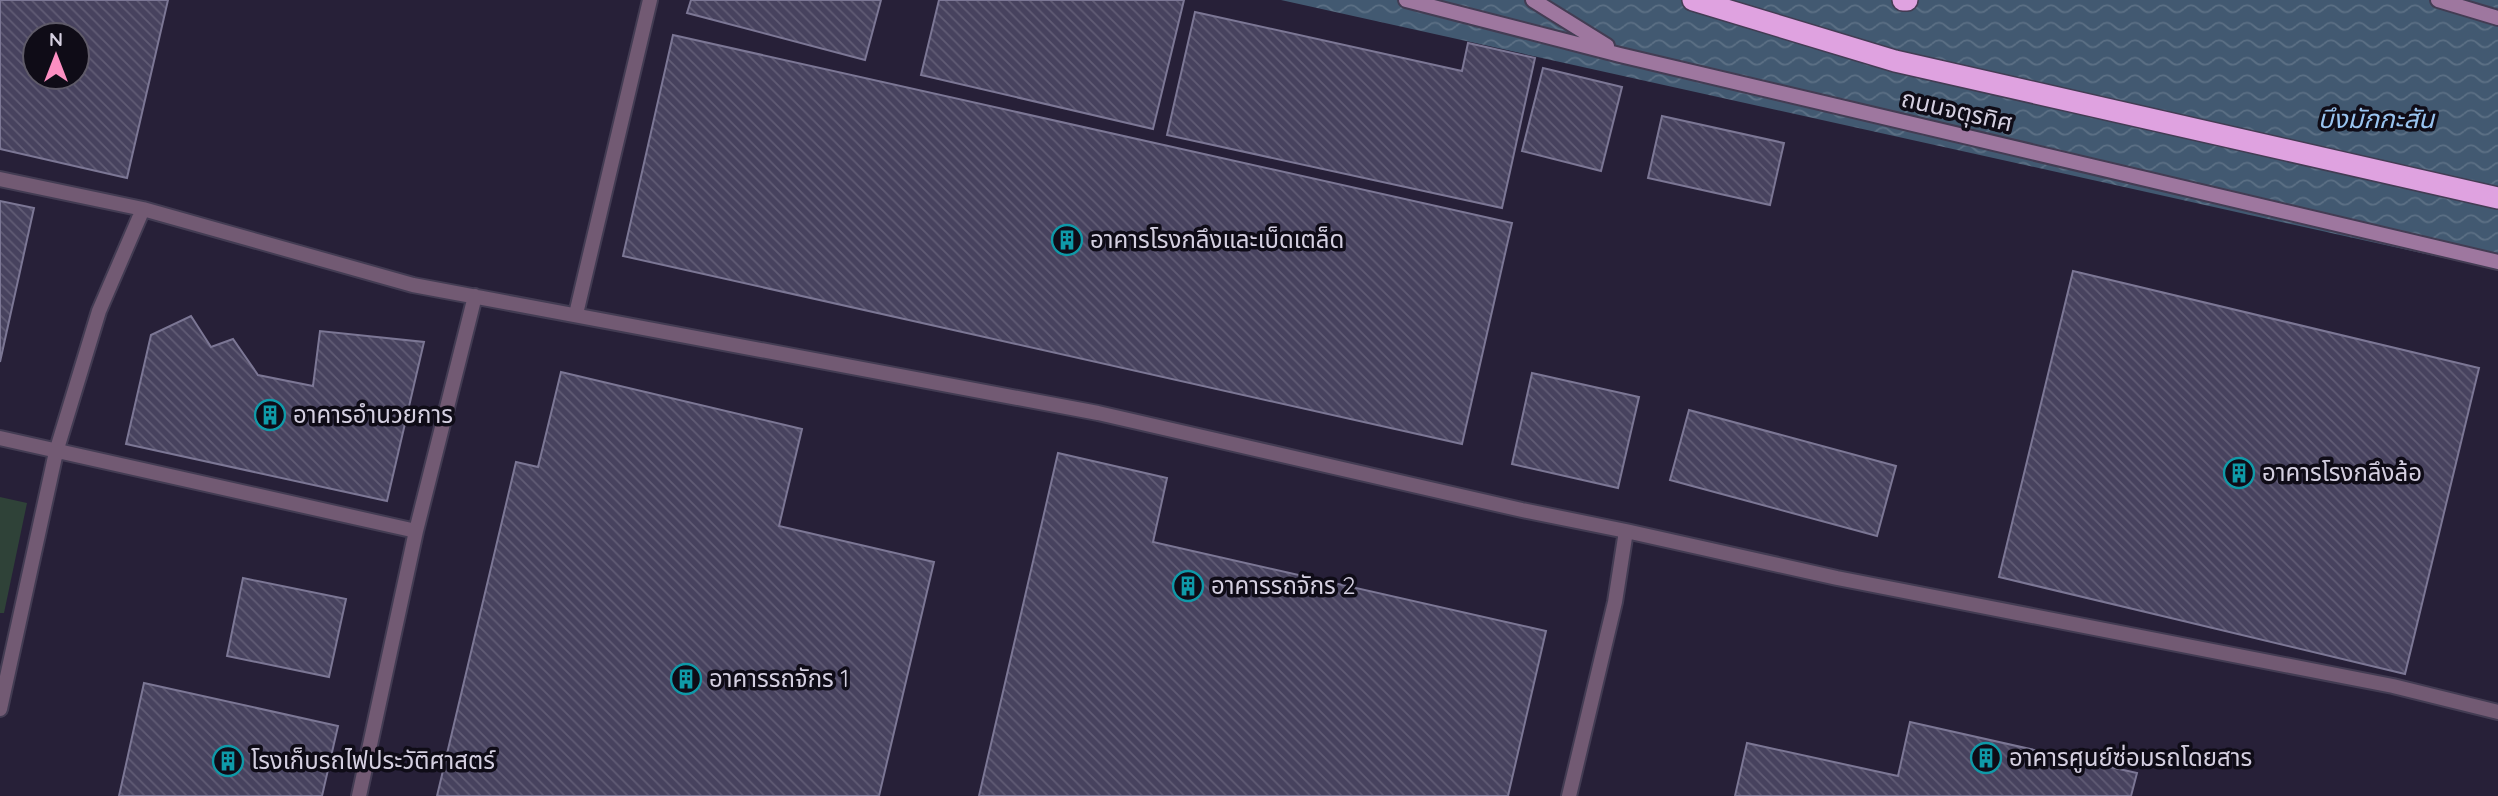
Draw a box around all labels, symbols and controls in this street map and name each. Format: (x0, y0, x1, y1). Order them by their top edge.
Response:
north arrow (21, 21, 91, 91)
text: N (49, 27, 63, 51)
street label: ถนนจตุรทิศ (1898, 83, 2016, 138)
water label: บึงมักกะสัน (2318, 102, 2436, 135)
building icon: อาคารโรงกลึงและเบ็ดเตล็ด (1050, 223, 1084, 257)
place label: อาคารโรงกลึงและเบ็ดเตล็ด (1090, 224, 1344, 254)
building icon: อาคารอำนวยการ (253, 398, 287, 432)
place label: อาคารอำนวยการ (293, 399, 453, 429)
building icon: อาคารโรงกลึงล้อ (2222, 456, 2256, 490)
place label: อาคารโรงกลึงล้อ (2262, 457, 2422, 487)
building icon: อาคารรถจักร 2 (1171, 569, 1205, 603)
place label: อาคารรถจักร 2 (1211, 570, 1356, 600)
building icon: อาคารรถจักร 1 (669, 662, 703, 696)
place label: อาคารรถจักร 1 (709, 663, 849, 693)
building icon: อาคารศูนย์ซ่อมรถโดยสาร (1969, 741, 2003, 775)
place label: อาคารศูนย์ซ่อมรถโดยสาร (2009, 742, 2252, 773)
building icon: โรงเก็บรถไฟประวัติศาสตร์ (211, 744, 245, 778)
place label: โรงเก็บรถไฟประวัติศาสตร์ (251, 745, 496, 775)

